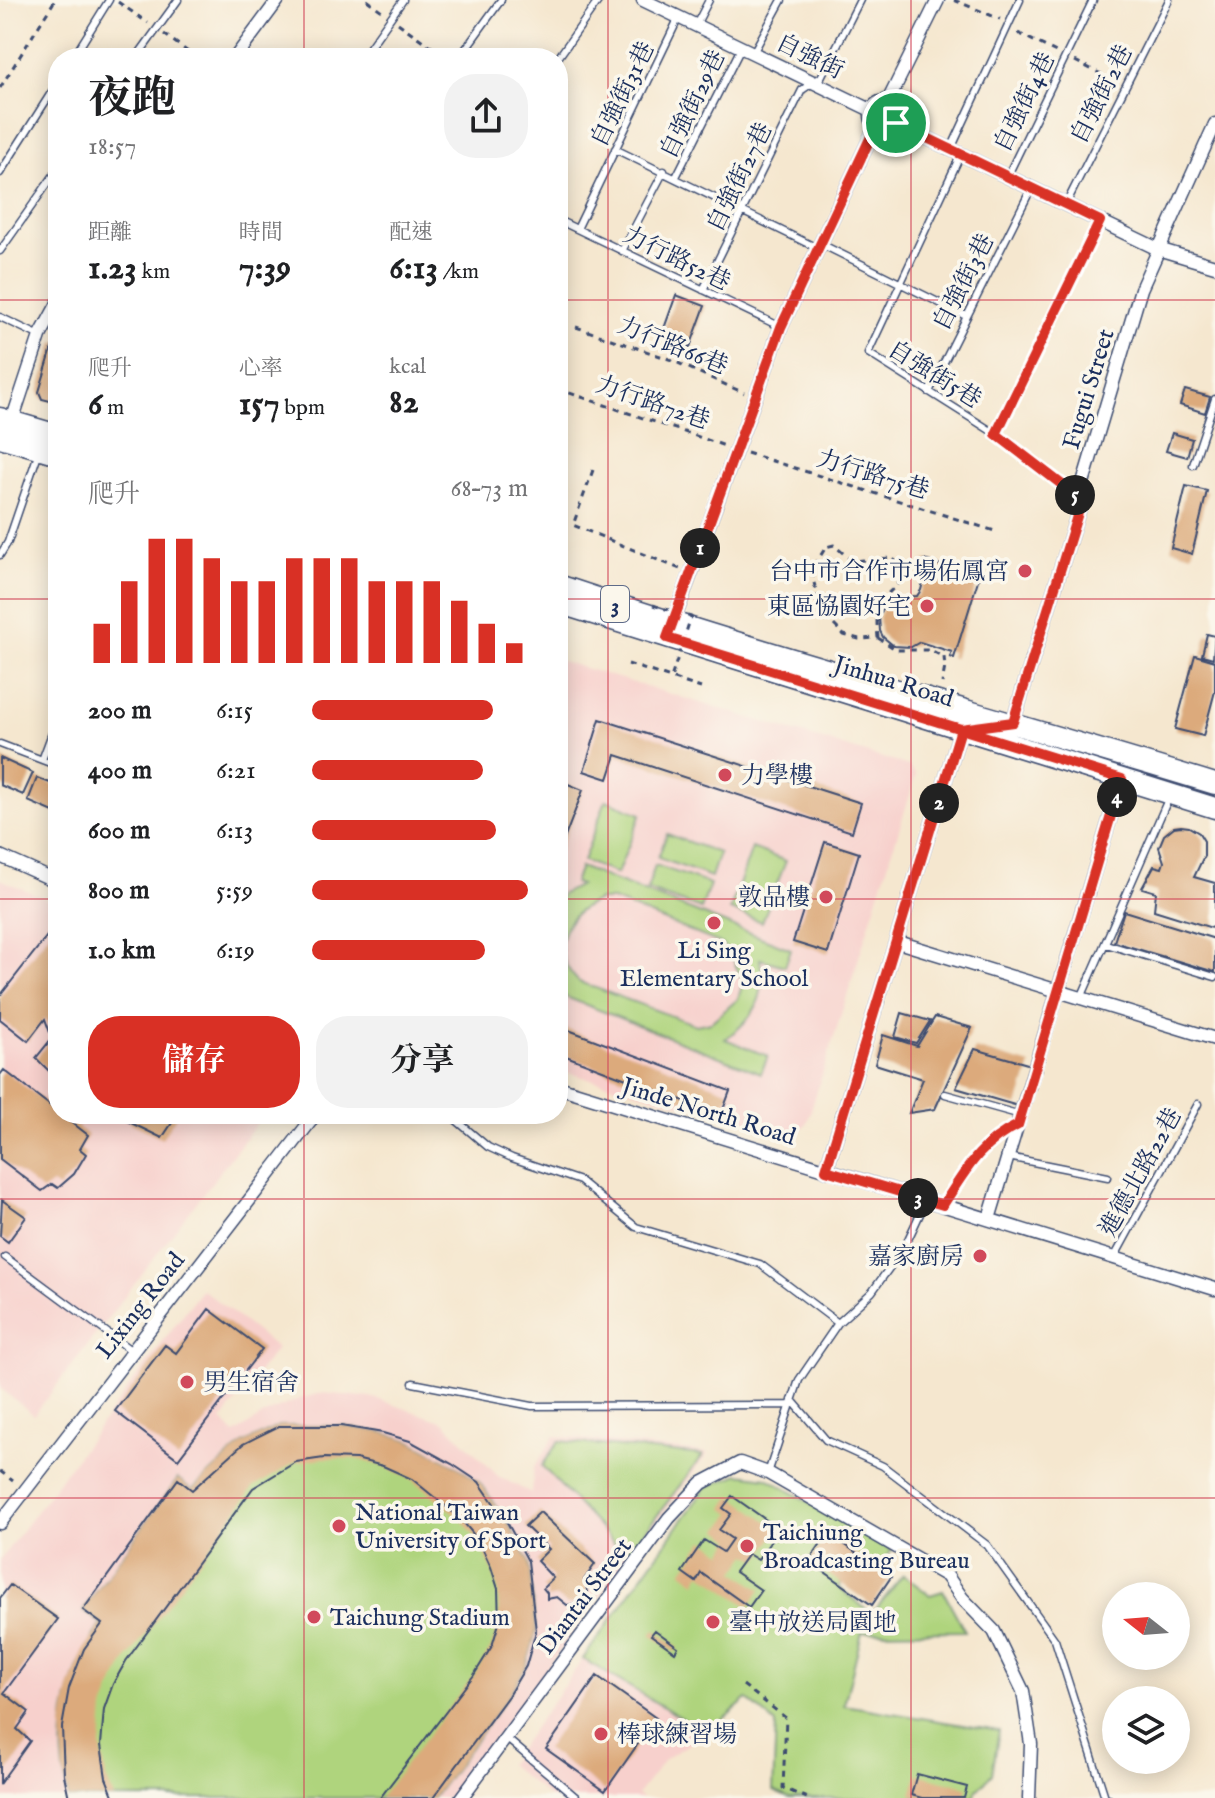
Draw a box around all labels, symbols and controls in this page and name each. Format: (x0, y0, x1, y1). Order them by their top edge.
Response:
street label: 自強街 (770, 28, 848, 87)
street label: 自強街31巷 (584, 37, 662, 153)
street label: 自強街2巷 (1064, 40, 1140, 150)
street label: 自強街29巷 (654, 45, 733, 164)
street label: 自強街4巷 (988, 47, 1063, 158)
text: 夜跑 (88, 72, 176, 128)
button: share (444, 74, 528, 158)
pin (862, 89, 930, 157)
icon: arrive (874, 101, 918, 145)
street label: 自強街27巷 (701, 118, 780, 238)
text: 18:57 (88, 130, 136, 163)
text: 距離 (88, 219, 132, 247)
text: 時間 (239, 219, 283, 247)
text: 配速 (389, 219, 433, 247)
street label: 力行路52巷 (617, 220, 735, 299)
street label: 自強街3巷 (927, 229, 1002, 336)
text: 1.23 (88, 247, 137, 290)
text: 7:39 (239, 247, 291, 290)
text: 6:13 (389, 247, 438, 290)
text: km (137, 258, 170, 286)
text: /km (438, 258, 479, 286)
street label: 力行路66巷 (613, 310, 732, 383)
street label: Fugui Street (1056, 325, 1122, 453)
street label: 自強街5巷 (882, 334, 987, 416)
text: kcal (389, 353, 426, 381)
text: 爬升 (88, 355, 132, 383)
text: 心率 (239, 355, 283, 383)
street label: 力行路72巷 (591, 369, 714, 437)
text: 82 (389, 381, 419, 424)
text: 6 (88, 383, 102, 426)
text: 157 (239, 383, 280, 426)
text: m (102, 394, 124, 422)
text: bpm (280, 394, 325, 422)
street label: 力行路75巷 (813, 444, 933, 507)
text: 68–73 m (451, 472, 528, 505)
pin: 5 (1055, 475, 1095, 515)
text: 爬升 (88, 478, 140, 511)
text: 5 (1071, 481, 1079, 509)
pin: 1 (680, 528, 720, 568)
text: 1 (696, 534, 704, 562)
place label: 台中市合作市場佑鳳宮 (769, 557, 1009, 588)
marker: 台中市合作市場佑鳳宮 (1016, 562, 1034, 580)
road number: 3 (601, 586, 629, 622)
place label: 東區恊園好宅 (767, 592, 911, 623)
marker: 東區恊園好宅 (918, 597, 936, 615)
street label: Jinhua Road (827, 649, 957, 715)
text: 200 m (88, 694, 152, 727)
text: 6:15 (216, 694, 253, 727)
text: 400 m (88, 754, 152, 787)
text: 6:21 (216, 754, 256, 787)
place label: 力學樓 (741, 761, 813, 792)
marker: 力學樓 (716, 766, 734, 784)
pin: 4 (1097, 777, 1137, 817)
pin: 2 (919, 783, 959, 823)
text: 4 (1112, 783, 1122, 811)
text: 2 (934, 789, 944, 817)
text: 600 m (88, 814, 150, 847)
text: 6:13 (216, 814, 253, 847)
text: 800 m (88, 874, 150, 907)
text: 5:59 (216, 874, 253, 907)
place label: 敦品樓 (738, 883, 810, 914)
marker: 敦品樓 (817, 888, 835, 906)
marker: Li Sing Elementary School (705, 914, 723, 932)
text: 1.0 km (88, 934, 156, 967)
text: 6:19 (216, 934, 255, 967)
place label: Li Sing Elementary School (620, 936, 809, 995)
button: 儲存 (88, 1016, 300, 1108)
button: 分享 (316, 1016, 528, 1108)
street label: Jinde North Road (615, 1070, 799, 1154)
street label: 進德北路22巷 (1093, 1103, 1189, 1243)
pin: 3 (898, 1178, 938, 1218)
text: 3 (914, 1184, 922, 1212)
place label: 嘉家廚房 (868, 1242, 964, 1273)
street label: Lixing Road (90, 1246, 193, 1365)
marker: 嘉家廚房 (971, 1247, 989, 1265)
place label: 男生宿舍 (203, 1368, 299, 1399)
marker: 男生宿舍 (178, 1373, 196, 1391)
place label: National Taiwan University of Sport (355, 1498, 546, 1557)
marker: National Taiwan University of Sport (330, 1517, 348, 1535)
place label: Taichiung Broadcasting Bureau (763, 1518, 970, 1577)
street label: Diantai Street (531, 1532, 639, 1662)
marker: Taichiung Broadcasting Bureau (738, 1537, 756, 1555)
north arrow (1102, 1582, 1190, 1670)
map controls (1102, 1582, 1190, 1774)
place label: Taichung Stadium (330, 1603, 510, 1634)
marker: Taichung Stadium (305, 1608, 323, 1626)
place label: 臺中放送局園地 (729, 1608, 897, 1639)
marker: 臺中放送局園地 (704, 1613, 722, 1631)
button: layers (1102, 1686, 1190, 1774)
place label: 棒球練習場 (617, 1720, 737, 1751)
marker: 棒球練習場 (592, 1725, 610, 1743)

